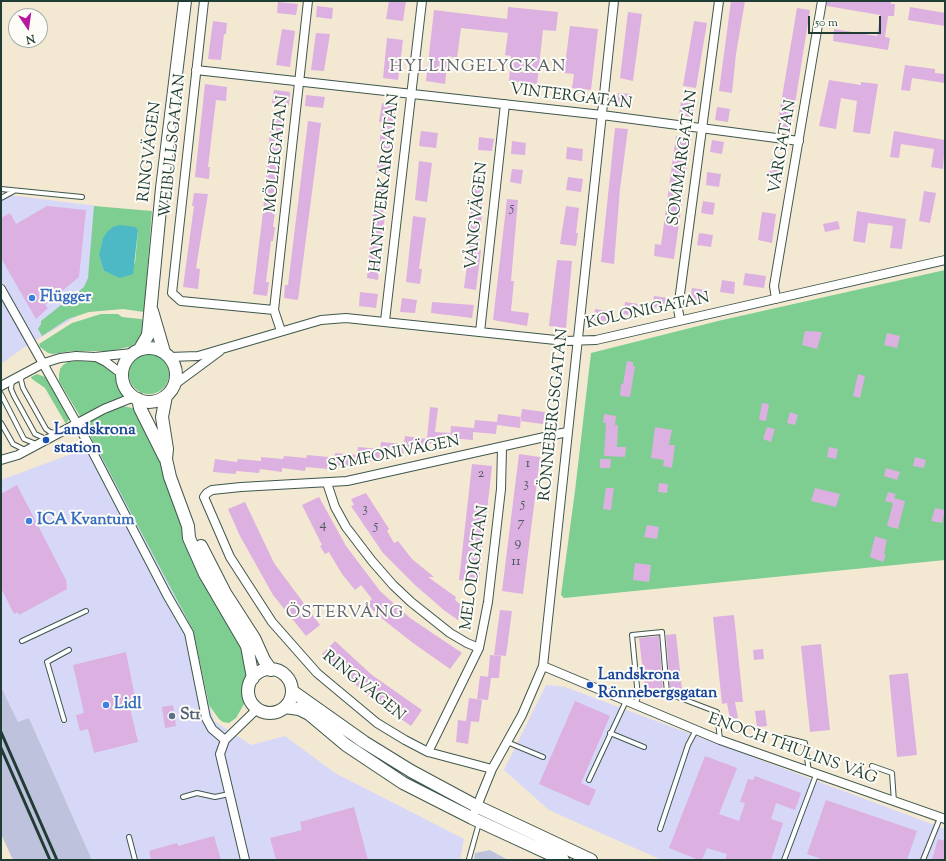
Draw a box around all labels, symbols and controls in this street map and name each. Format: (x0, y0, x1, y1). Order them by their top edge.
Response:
north arrow (8, 8, 48, 48)
scale bar (810, 8, 883, 34)
text: 50 m (815, 14, 838, 32)
text: N (24, 30, 37, 48)
district label: HYLLINGELYCKAN (390, 58, 566, 78)
street label: WEIBULLSGATAN (157, 73, 191, 219)
street label: VINTERGATAN (509, 81, 633, 115)
street label: SOMMARGATAN (665, 89, 703, 227)
street label: HANTVERKARGATAN (367, 93, 405, 273)
street label: MÖLLEGATAN (262, 95, 294, 213)
street label: VÅRGATAN (766, 99, 802, 195)
street label: RINGVÄGEN (135, 101, 167, 203)
street label: VÅNGVÄGEN (463, 161, 493, 271)
house number: 5 (510, 201, 514, 217)
place label: Flügger (40, 288, 91, 308)
street label: KOLONIGATAN (584, 290, 712, 334)
marker: Flügger (27, 293, 37, 303)
street label: RÖNNEBERGSGATAN (536, 328, 574, 502)
place label: Landskrona station (54, 421, 136, 459)
street label: SYMFONIVÄGEN (326, 433, 462, 477)
marker: Landskrona station (41, 435, 51, 445)
house number: 1 (526, 457, 530, 473)
house number: 2 (478, 467, 484, 483)
house number: 3 (523, 477, 529, 493)
house number: 5 (521, 497, 525, 513)
house number: 3 (362, 502, 368, 518)
street label: MELODIGATAN (458, 504, 494, 632)
place label: ICA Kvantum (37, 511, 135, 531)
marker: ICA Kvantum (24, 516, 34, 526)
house number: 7 (517, 516, 525, 532)
house number: 4 (319, 518, 327, 534)
house number: 5 (374, 519, 378, 535)
house number: 9 (515, 536, 521, 552)
house number: 11 (511, 555, 521, 571)
district label: ÖSTERVÅNG (286, 604, 404, 624)
street label: RINGVÄGEN (318, 648, 408, 726)
place label: Landskrona Rönnebergsgatan (598, 666, 717, 704)
marker: Landskrona Rönnebergsgatan (585, 680, 595, 690)
place label: Lidl (114, 695, 142, 715)
marker: Lidl (101, 700, 111, 710)
place label: St1 (180, 706, 200, 726)
street label: ENOCH THULINS VÄG (705, 710, 879, 790)
marker: St1 (167, 711, 177, 721)

